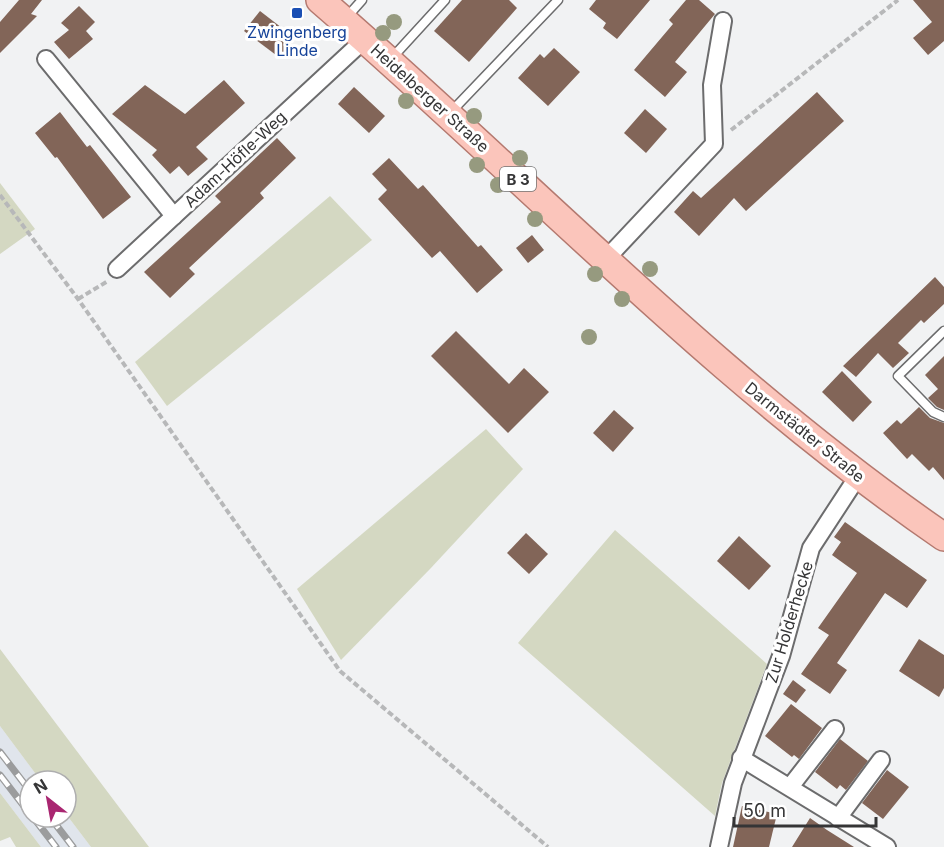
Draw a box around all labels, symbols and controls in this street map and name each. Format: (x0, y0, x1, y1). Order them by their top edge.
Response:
marker: Zwingenberg Linde (290, 6, 304, 20)
place label: Zwingenberg Linde (247, 22, 347, 60)
street label: Heidelberger Straße (367, 40, 493, 156)
street label: Adam-Höfle-Weg (180, 107, 290, 211)
road number: B 3 (500, 167, 536, 191)
street label: Darmstädter Straße (741, 378, 869, 486)
street label: Zur Holderhecke (761, 559, 817, 685)
north arrow (18, 769, 78, 829)
text: N (30, 774, 51, 798)
scale bar (734, 790, 876, 828)
text: 50 m (743, 800, 786, 821)

